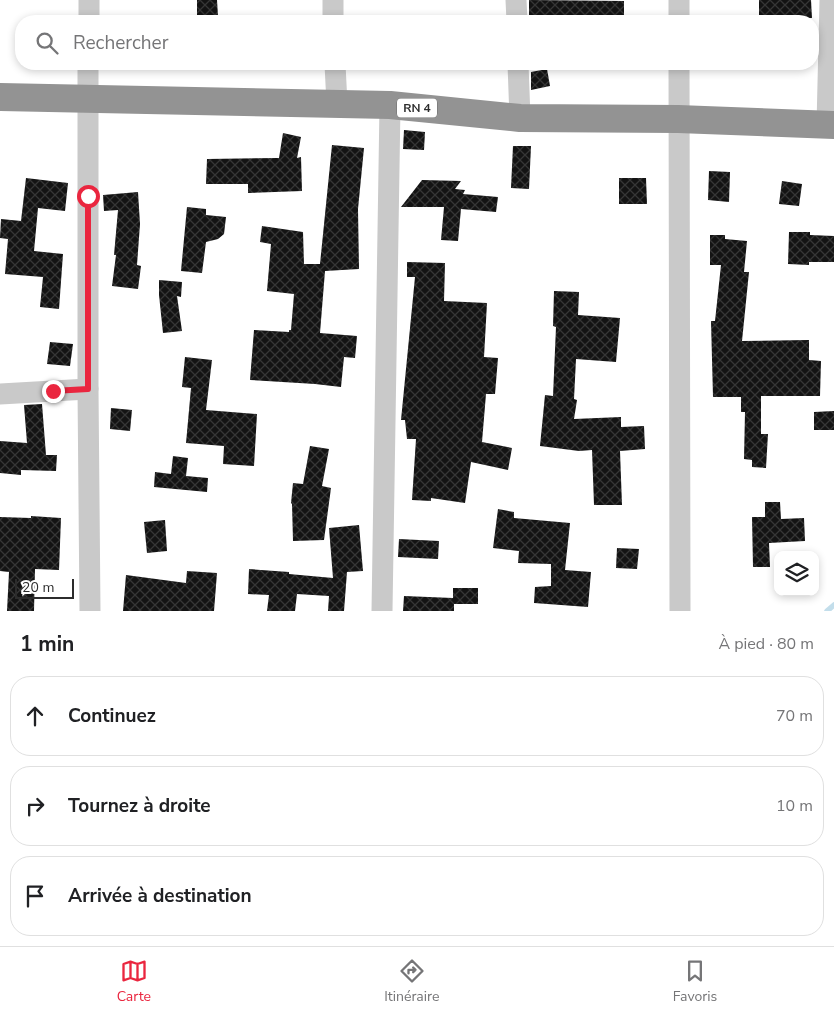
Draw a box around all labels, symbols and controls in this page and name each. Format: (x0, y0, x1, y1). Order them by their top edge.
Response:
search box (15, 15, 819, 70)
icon: search (33, 29, 61, 57)
text: Rechercher (73, 30, 168, 56)
road number: RN 4 (397, 99, 437, 118)
route start (77, 185, 100, 208)
route end (42, 380, 65, 403)
map controls (774, 551, 819, 596)
button: layers (774, 551, 819, 596)
scale bar (15, 576, 74, 599)
text: 20 m (22, 578, 54, 597)
text: 1 min (20, 630, 74, 658)
text: À pied · 80 m (718, 633, 814, 655)
icon: ahead (21, 702, 49, 730)
text: Continuez (68, 703, 156, 729)
text: 70 m (776, 705, 813, 727)
icon: right (21, 792, 49, 820)
text: Tournez à droite (68, 793, 211, 819)
text: 10 m (776, 795, 813, 817)
icon: arrive (21, 882, 49, 910)
text: Arrivée à destination (68, 883, 252, 909)
tab: Carte (117, 957, 151, 1006)
tab: Itinéraire (384, 957, 439, 1006)
tab: Favoris (673, 957, 717, 1006)

